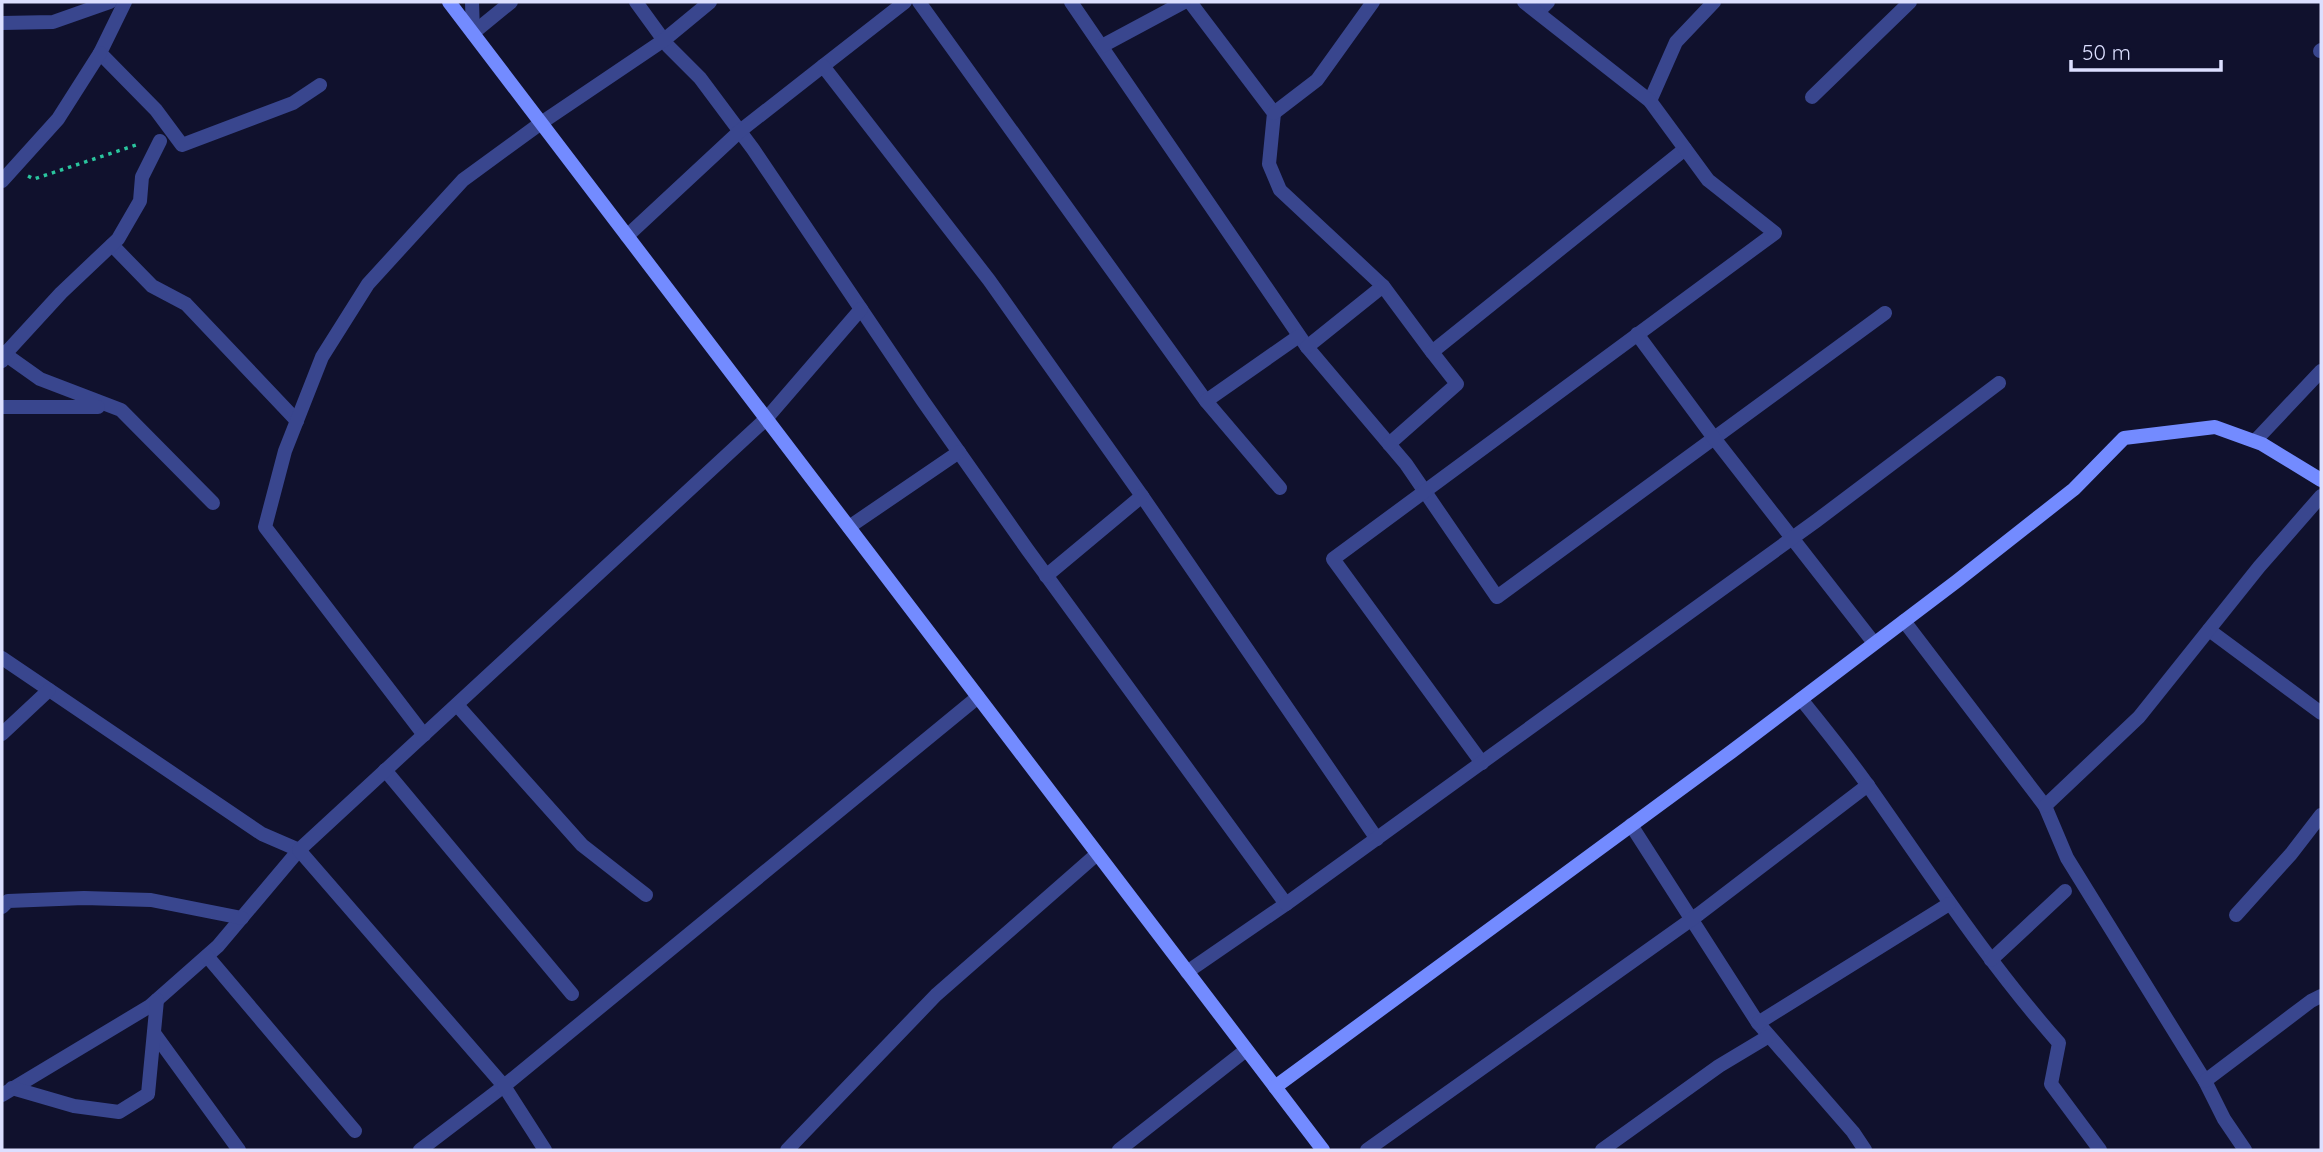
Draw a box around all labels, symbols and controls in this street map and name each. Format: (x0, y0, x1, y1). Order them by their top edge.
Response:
scale bar (2071, 28, 2222, 72)
text: 50 m (2082, 39, 2131, 65)

